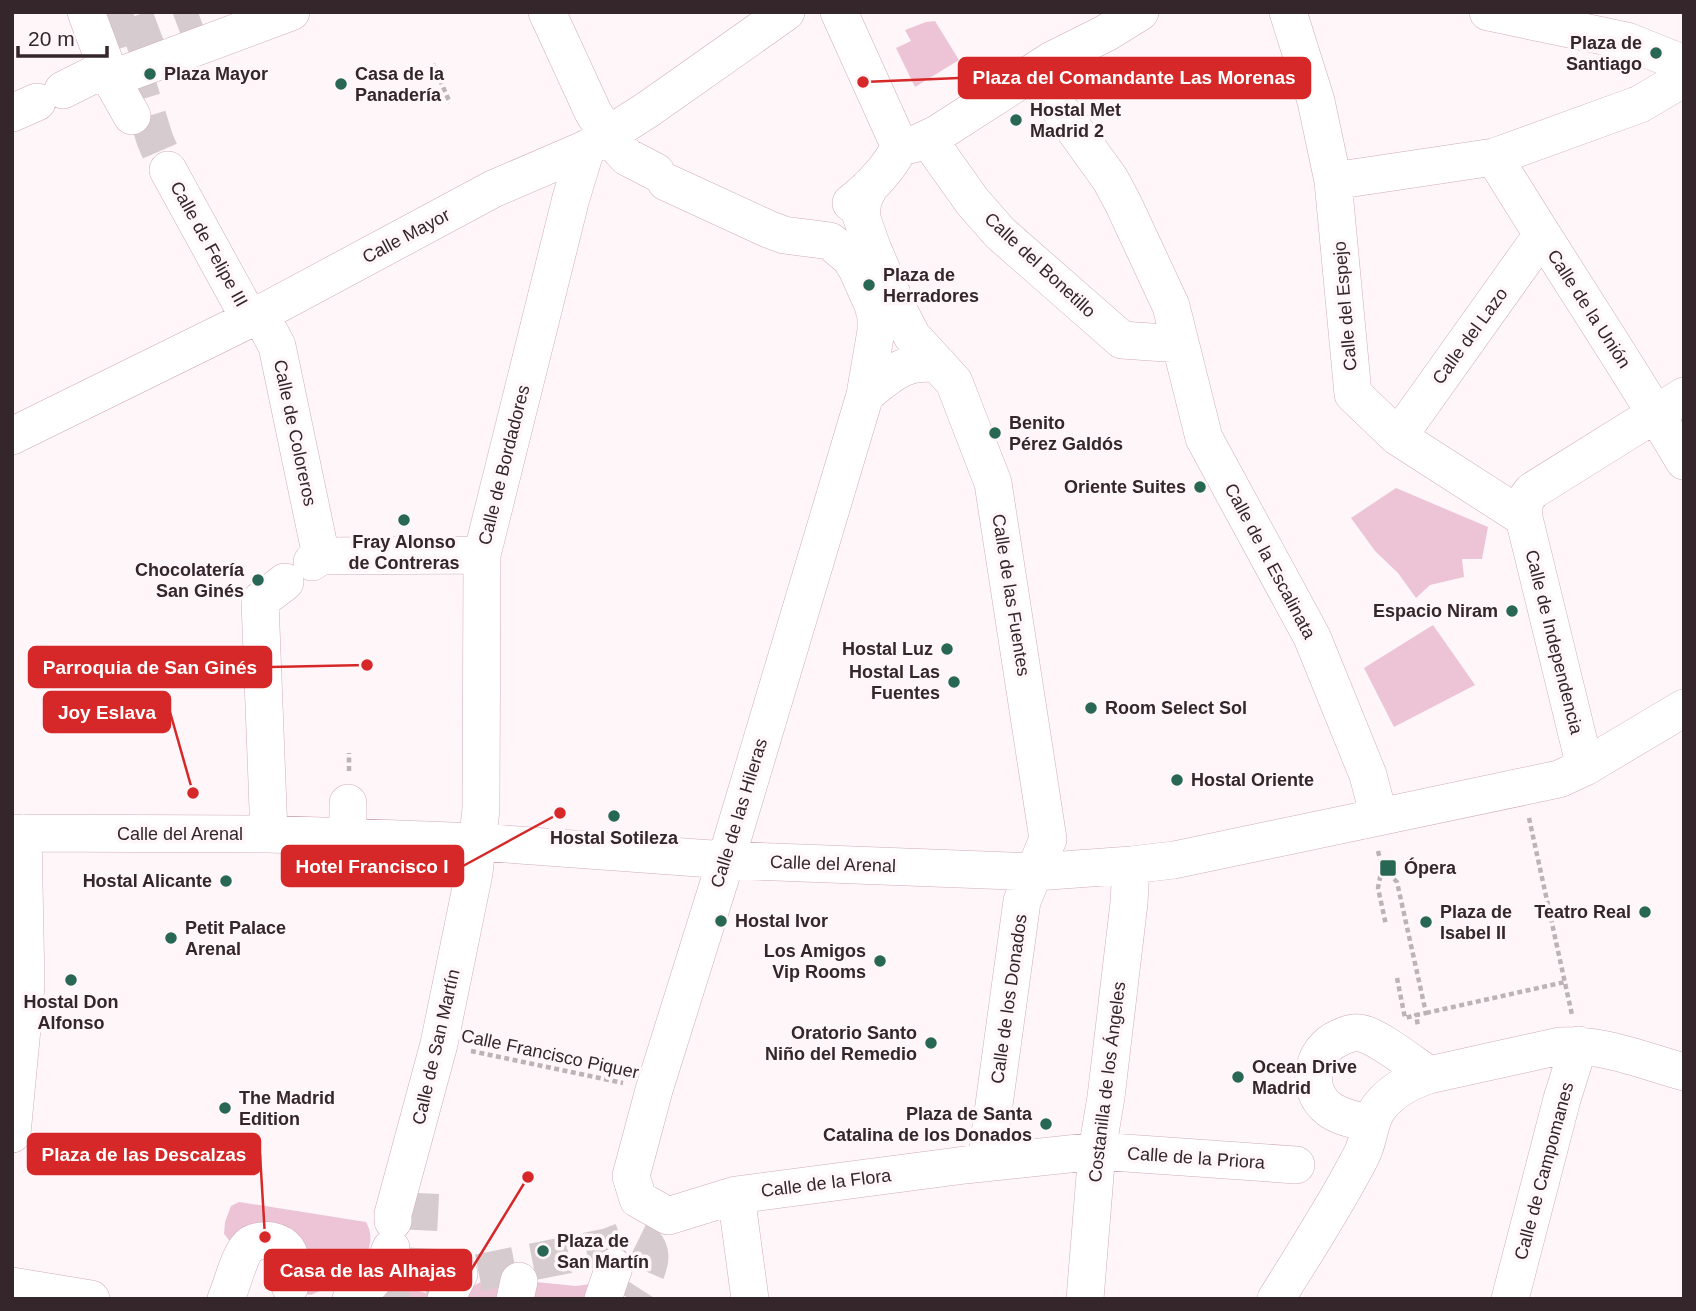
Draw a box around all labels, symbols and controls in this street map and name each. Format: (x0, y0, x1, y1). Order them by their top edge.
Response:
scale bar (18, 14, 107, 58)
text: 20 m (28, 27, 75, 50)
place label: Plaza de Santiago (1566, 33, 1642, 74)
marker: Plaza de Santiago (1648, 45, 1664, 61)
callout: Plaza del Comandante Las Morenas (959, 58, 1310, 98)
place label: Plaza Mayor (164, 64, 268, 84)
place label: Casa de la Panadería (355, 64, 445, 105)
marker: Plaza Mayor (142, 66, 158, 82)
text: Plaza del Comandante Las Morenas (972, 67, 1296, 88)
marker: Casa de la Panadería (333, 76, 349, 92)
place label: Hostal Met Madrid 2 (1030, 100, 1121, 141)
marker: Hostal Met Madrid 2 (1008, 112, 1024, 128)
street label: Calle de Felipe III (166, 178, 252, 310)
street label: Calle Mayor (359, 205, 453, 267)
street label: Calle del Bonetillo (980, 209, 1100, 321)
street label: Calle del Espejo (1329, 240, 1361, 372)
street label: Calle de la Unión (1543, 246, 1635, 372)
place label: Plaza de Herradores (883, 265, 979, 306)
marker: Plaza de Herradores (861, 277, 877, 293)
street label: Calle del Lazo (1428, 284, 1512, 388)
street label: Calle de Coloreros (270, 358, 320, 508)
street label: Calle de Bordadores (474, 383, 534, 547)
place label: Benito Pérez Galdós (1009, 413, 1123, 454)
marker: Benito Pérez Galdós (987, 425, 1003, 441)
place label: Oriente Suites (1064, 477, 1186, 497)
marker: Oriente Suites (1192, 479, 1208, 495)
street label: Calle de la Escalinata (1221, 480, 1320, 643)
marker: Fray Alonso de Contreras (396, 512, 412, 528)
street label: Calle de las Fuentes (988, 512, 1034, 678)
place label: Fray Alonso de Contreras (348, 532, 460, 573)
street label: Calle de Independencia (1521, 548, 1587, 737)
place label: Chocolatería San Ginés (135, 560, 245, 601)
marker: Chocolatería San Ginés (250, 572, 266, 588)
place label: Espacio Niram (1373, 601, 1498, 621)
marker: Espacio Niram (1504, 603, 1520, 619)
place label: Hostal Luz (842, 639, 933, 659)
marker: Hostal Luz (939, 641, 955, 657)
callout: Parroquia de San Ginés (29, 647, 271, 687)
text: Parroquia de San Ginés (43, 657, 257, 678)
place label: Hostal Las Fuentes (849, 662, 940, 703)
marker: Hostal Las Fuentes (946, 674, 962, 690)
callout: Joy Eslava (44, 692, 170, 732)
place label: Room Select Sol (1105, 698, 1247, 718)
marker: Room Select Sol (1083, 700, 1099, 716)
text: Joy Eslava (58, 702, 157, 723)
street label: Calle de las Hileras (707, 736, 771, 890)
place label: Hostal Oriente (1191, 770, 1314, 790)
marker: Hostal Oriente (1169, 772, 1185, 788)
marker: Hostal Sotileza (606, 808, 622, 824)
street label: Calle del Arenal (117, 824, 243, 844)
place label: Hostal Sotileza (550, 828, 679, 848)
callout: Hotel Francisco I (282, 846, 463, 886)
street label: Calle del Arenal (770, 852, 896, 876)
text: Hotel Francisco I (295, 856, 449, 877)
place label: Ópera (1404, 857, 1457, 878)
marker: Ópera (1378, 858, 1398, 878)
place label: Hostal Alicante (83, 871, 212, 891)
marker: Hostal Alicante (218, 873, 234, 889)
place label: Plaza de Isabel II (1440, 902, 1512, 943)
place label: Teatro Real (1534, 902, 1631, 922)
marker: Teatro Real (1637, 904, 1653, 920)
place label: Hostal Ivor (735, 911, 828, 931)
marker: Hostal Ivor (713, 913, 729, 929)
street label: Calle de los Donados (987, 913, 1031, 1085)
marker: Plaza de Isabel II (1418, 914, 1434, 930)
place label: Petit Palace Arenal (185, 918, 286, 959)
marker: Petit Palace Arenal (163, 930, 179, 946)
place label: Los Amigos Vip Rooms (764, 941, 866, 982)
marker: Los Amigos Vip Rooms (872, 953, 888, 969)
street label: Calle de San Martín (408, 967, 464, 1127)
marker: Hostal Don Alfonso (63, 972, 79, 988)
street label: Costanilla de los Ángeles (1085, 980, 1129, 1184)
place label: Hostal Don Alfonso (23, 992, 119, 1033)
place label: Oratorio Santo Niño del Remedio (765, 1023, 917, 1064)
street label: Calle Francisco Piquer (459, 1025, 641, 1083)
marker: Oratorio Santo Niño del Remedio (923, 1035, 939, 1051)
place label: Ocean Drive Madrid (1252, 1057, 1357, 1098)
marker: Ocean Drive Madrid (1230, 1069, 1246, 1085)
street label: Calle de Campomanes (1511, 1080, 1577, 1262)
place label: The Madrid Edition (239, 1088, 335, 1129)
marker: The Madrid Edition (217, 1100, 233, 1116)
place label: Plaza de Santa Catalina de los Donados (823, 1104, 1033, 1145)
marker: Plaza de Santa Catalina de los Donados (1038, 1116, 1054, 1132)
callout: Plaza de las Descalzas (28, 1134, 260, 1174)
street label: Calle de la Priora (1126, 1143, 1267, 1173)
text: Plaza de las Descalzas (42, 1144, 246, 1165)
street label: Calle de la Flora (760, 1165, 893, 1201)
place label: Plaza de San Martín (557, 1231, 649, 1272)
marker: Plaza de San Martín (535, 1243, 551, 1259)
callout: Casa de las Alhajas (265, 1250, 471, 1290)
text: Casa de las Alhajas (280, 1260, 456, 1281)

